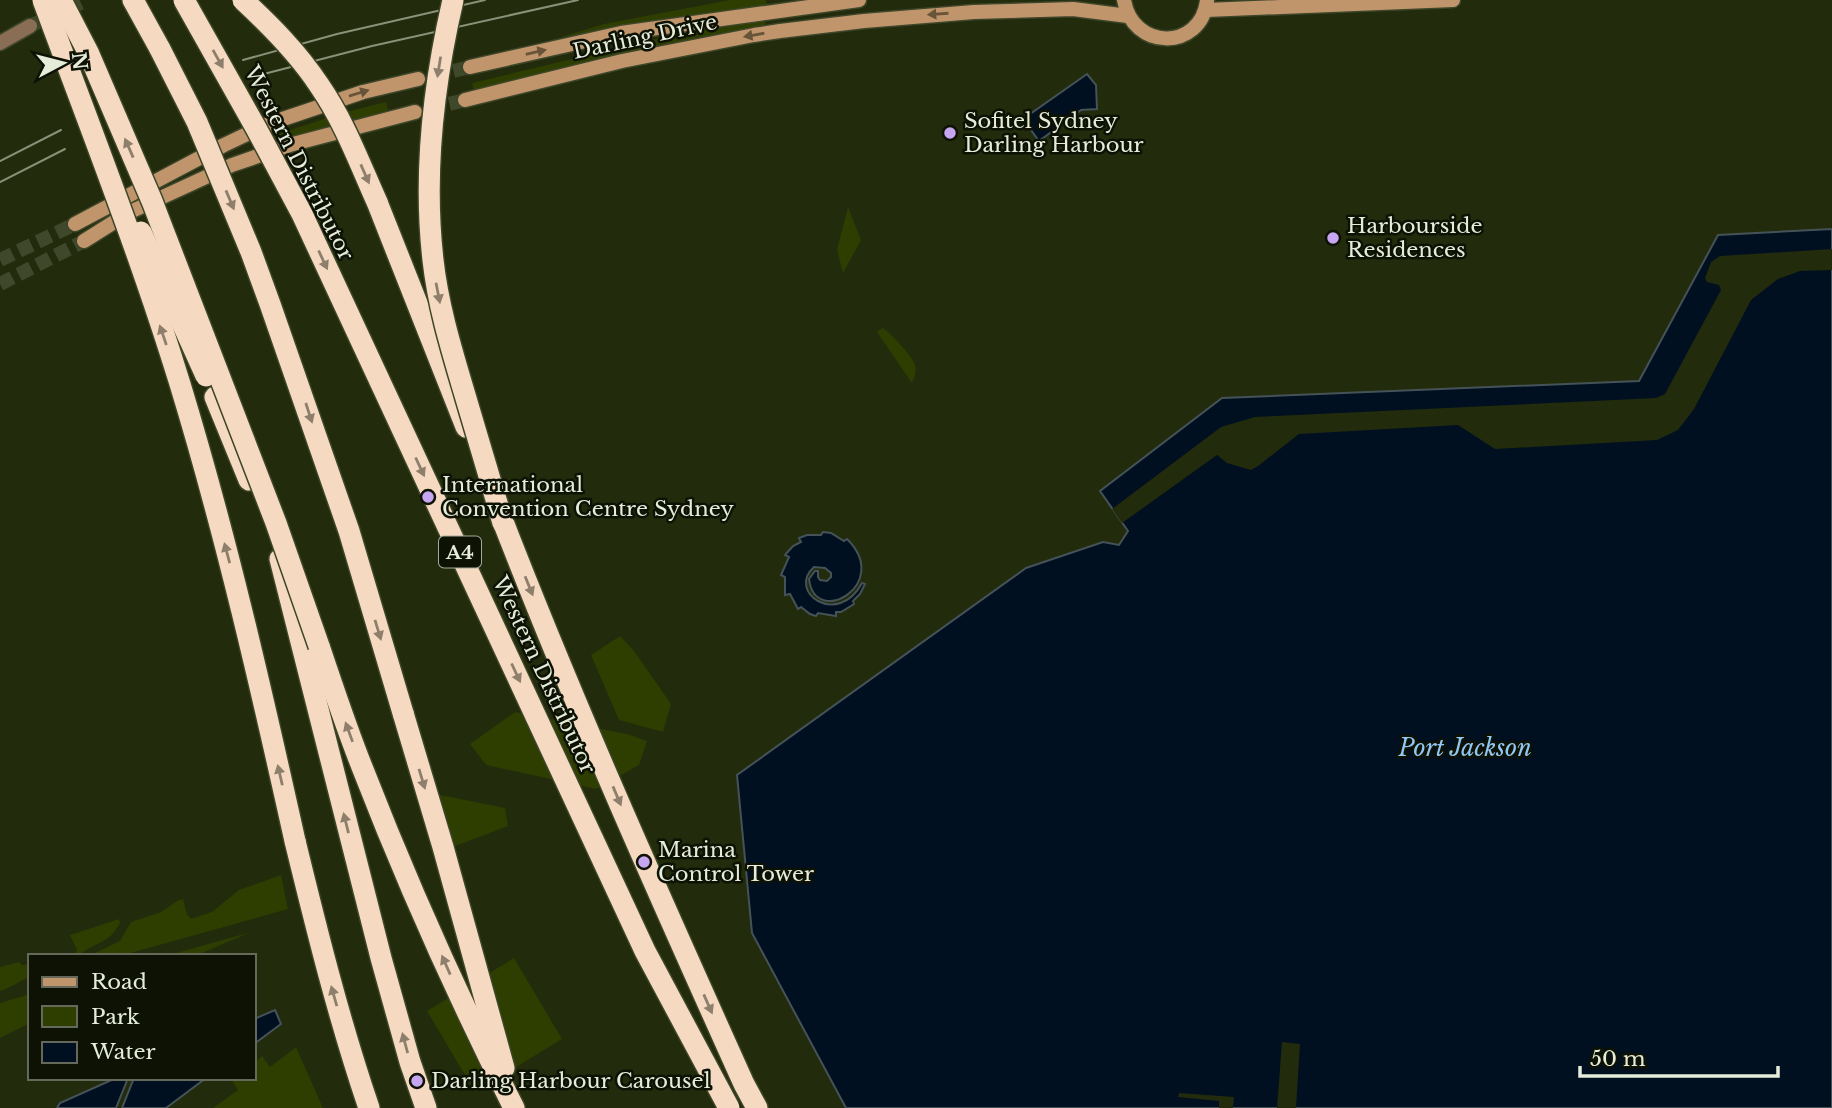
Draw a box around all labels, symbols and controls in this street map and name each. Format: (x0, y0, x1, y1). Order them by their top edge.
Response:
street label: Darling Drive (570, 9, 720, 65)
one-way arrow (926, 9, 948, 20)
north arrow (28, 28, 98, 98)
one-way arrow (743, 30, 765, 41)
one-way arrow (525, 46, 547, 57)
one-way arrow (212, 50, 224, 69)
text: N (67, 51, 92, 71)
one-way arrow (433, 56, 444, 78)
street label: Western Distributor (238, 60, 359, 265)
one-way arrow (349, 88, 370, 98)
place label: Sofitel Sydney Darling Harbour (964, 108, 1144, 158)
marker: Sofitel Sydney Darling Harbour (942, 125, 958, 141)
one-way arrow (123, 137, 134, 158)
one-way arrow (360, 164, 371, 185)
one-way arrow (224, 189, 235, 210)
place label: Harbourside Residences (1347, 213, 1483, 263)
marker: Harbourside Residences (1325, 230, 1341, 246)
one-way arrow (318, 250, 329, 271)
one-way arrow (433, 282, 444, 304)
one-way arrow (157, 325, 168, 346)
one-way arrow (304, 402, 315, 423)
one-way arrow (415, 456, 426, 477)
place label: International Convention Centre Sydney (442, 472, 735, 522)
marker: International Convention Centre Sydney (420, 489, 436, 505)
road number: A4 (439, 537, 481, 568)
one-way arrow (222, 543, 232, 564)
street label: Western Distributor (486, 571, 601, 778)
one-way arrow (523, 576, 534, 597)
one-way arrow (373, 619, 383, 640)
one-way arrow (511, 662, 522, 683)
one-way arrow (343, 722, 354, 743)
water label: Port Jackson (1397, 734, 1532, 762)
one-way arrow (274, 764, 285, 786)
one-way arrow (418, 769, 428, 790)
one-way arrow (611, 786, 623, 806)
one-way arrow (340, 812, 351, 834)
place label: Marina Control Tower (658, 837, 814, 887)
marker: Marina Control Tower (636, 854, 652, 870)
legend (28, 954, 256, 1080)
one-way arrow (440, 955, 452, 975)
text: Road (91, 969, 147, 995)
one-way arrow (329, 985, 339, 1006)
one-way arrow (703, 994, 714, 1015)
text: Park (91, 1004, 140, 1030)
one-way arrow (399, 1032, 410, 1054)
scale bar (1580, 1034, 1778, 1078)
text: Water (90, 1039, 155, 1065)
text: 50 m (1590, 1046, 1646, 1072)
place label: Darling Harbour Carousel (431, 1068, 711, 1094)
marker: Darling Harbour Carousel (409, 1073, 425, 1089)

